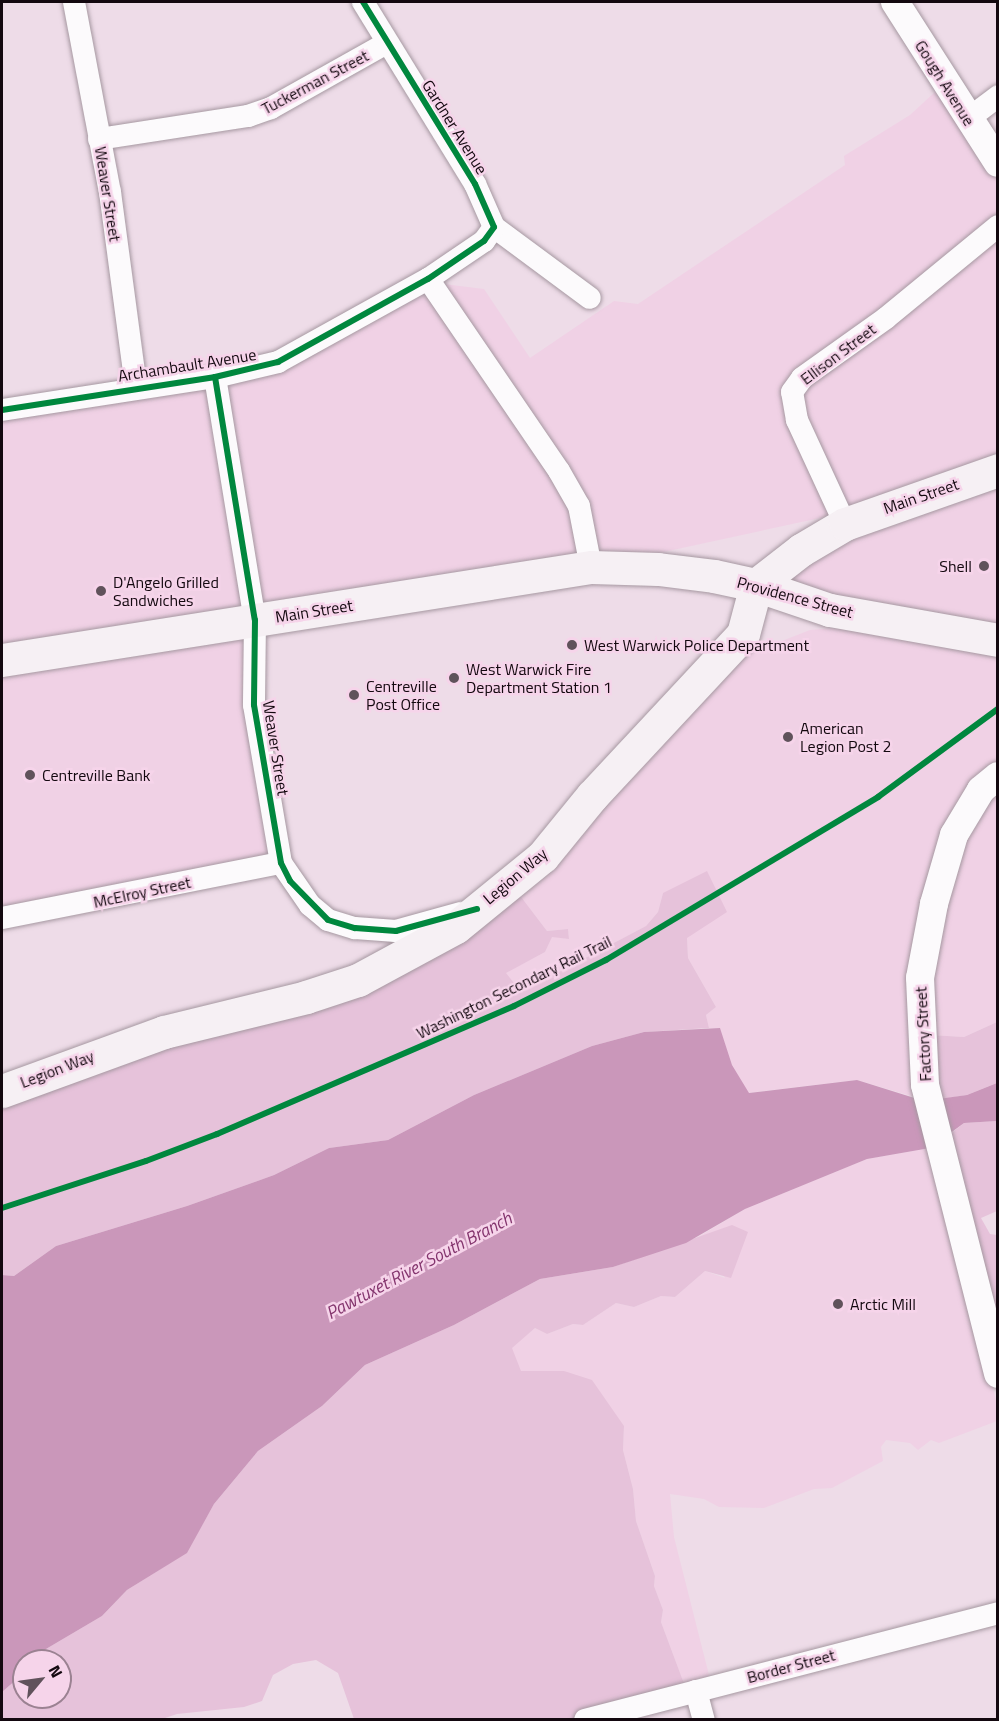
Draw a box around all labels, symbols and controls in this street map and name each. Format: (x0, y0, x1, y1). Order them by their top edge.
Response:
street label: Gough Avenue (911, 37, 979, 129)
street label: Tuckerman Street (258, 46, 372, 118)
street label: Gardner Avenue (418, 76, 492, 178)
street label: Weaver Street (91, 145, 125, 243)
street label: Ellison Street (797, 320, 879, 388)
street label: Archambault Avenue (117, 345, 257, 385)
street label: Main Street (881, 474, 961, 518)
place label: Shell (939, 556, 972, 576)
marker: Shell (977, 559, 991, 573)
place label: D'Angelo Grilled Sandwiches (113, 572, 219, 610)
street label: Providence Street (735, 572, 855, 622)
marker: D'Angelo Grilled Sandwiches (94, 584, 108, 598)
street label: Main Street (274, 595, 354, 627)
place label: West Warwick Police Department (584, 635, 809, 655)
marker: West Warwick Police Department (565, 638, 579, 652)
place label: West Warwick Fire Department Station 1 (466, 659, 612, 697)
marker: West Warwick Fire Department Station 1 (447, 671, 461, 685)
place label: Centreville Post Office (366, 676, 440, 714)
marker: Centreville Post Office (347, 688, 361, 702)
street label: Weaver Street (259, 699, 293, 797)
place label: American Legion Post 2 (800, 718, 891, 756)
marker: American Legion Post 2 (781, 730, 795, 744)
place label: Centreville Bank (42, 765, 150, 785)
marker: Centreville Bank (23, 768, 37, 782)
street label: Legion Way (479, 844, 551, 908)
street label: McElroy Street (92, 872, 192, 912)
street label: Washington Secondary Rail Trail (413, 931, 615, 1043)
street label: Factory Street (911, 986, 935, 1082)
street label: Legion Way (17, 1046, 97, 1092)
water label: Pawtuxet River South Branch (322, 1208, 516, 1324)
place label: Arctic Mill (850, 1294, 916, 1314)
marker: Arctic Mill (831, 1297, 845, 1311)
street label: Border Street (745, 1645, 837, 1687)
north arrow (12, 1649, 72, 1709)
text: N (43, 1661, 69, 1682)

